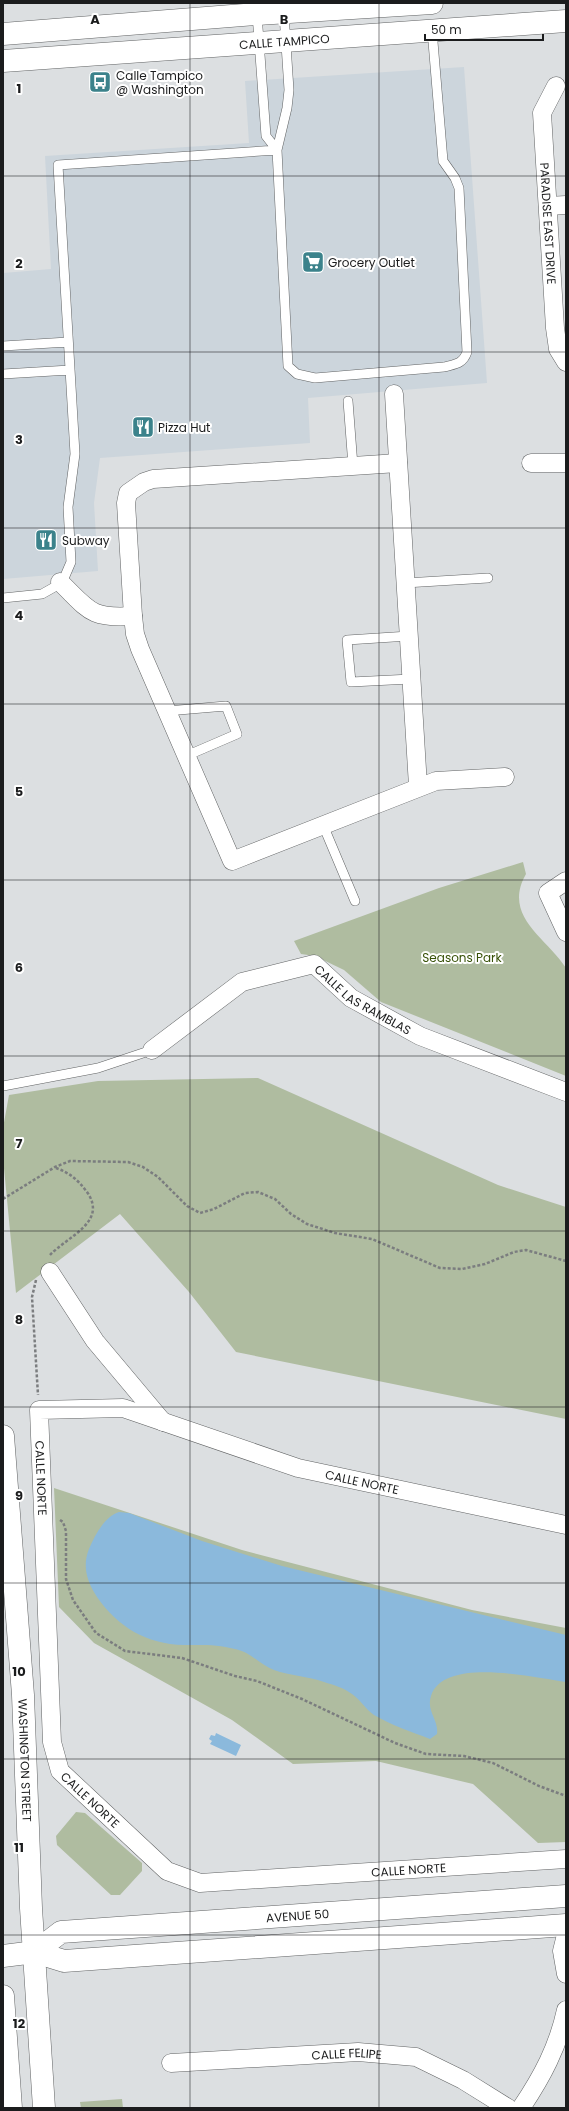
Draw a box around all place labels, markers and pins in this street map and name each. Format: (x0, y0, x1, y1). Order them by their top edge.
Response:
place label: Calle Tampico @ Washington (116, 67, 204, 98)
bus stop icon: Calle Tampico @ Washington (87, 69, 113, 95)
supermarket icon: Grocery Outlet (300, 249, 326, 275)
place label: Grocery Outlet (328, 254, 415, 271)
restaurant icon: Pizza Hut (130, 414, 156, 440)
place label: Pizza Hut (158, 419, 211, 436)
restaurant icon: Subway (33, 527, 59, 553)
place label: Subway (62, 532, 110, 549)

